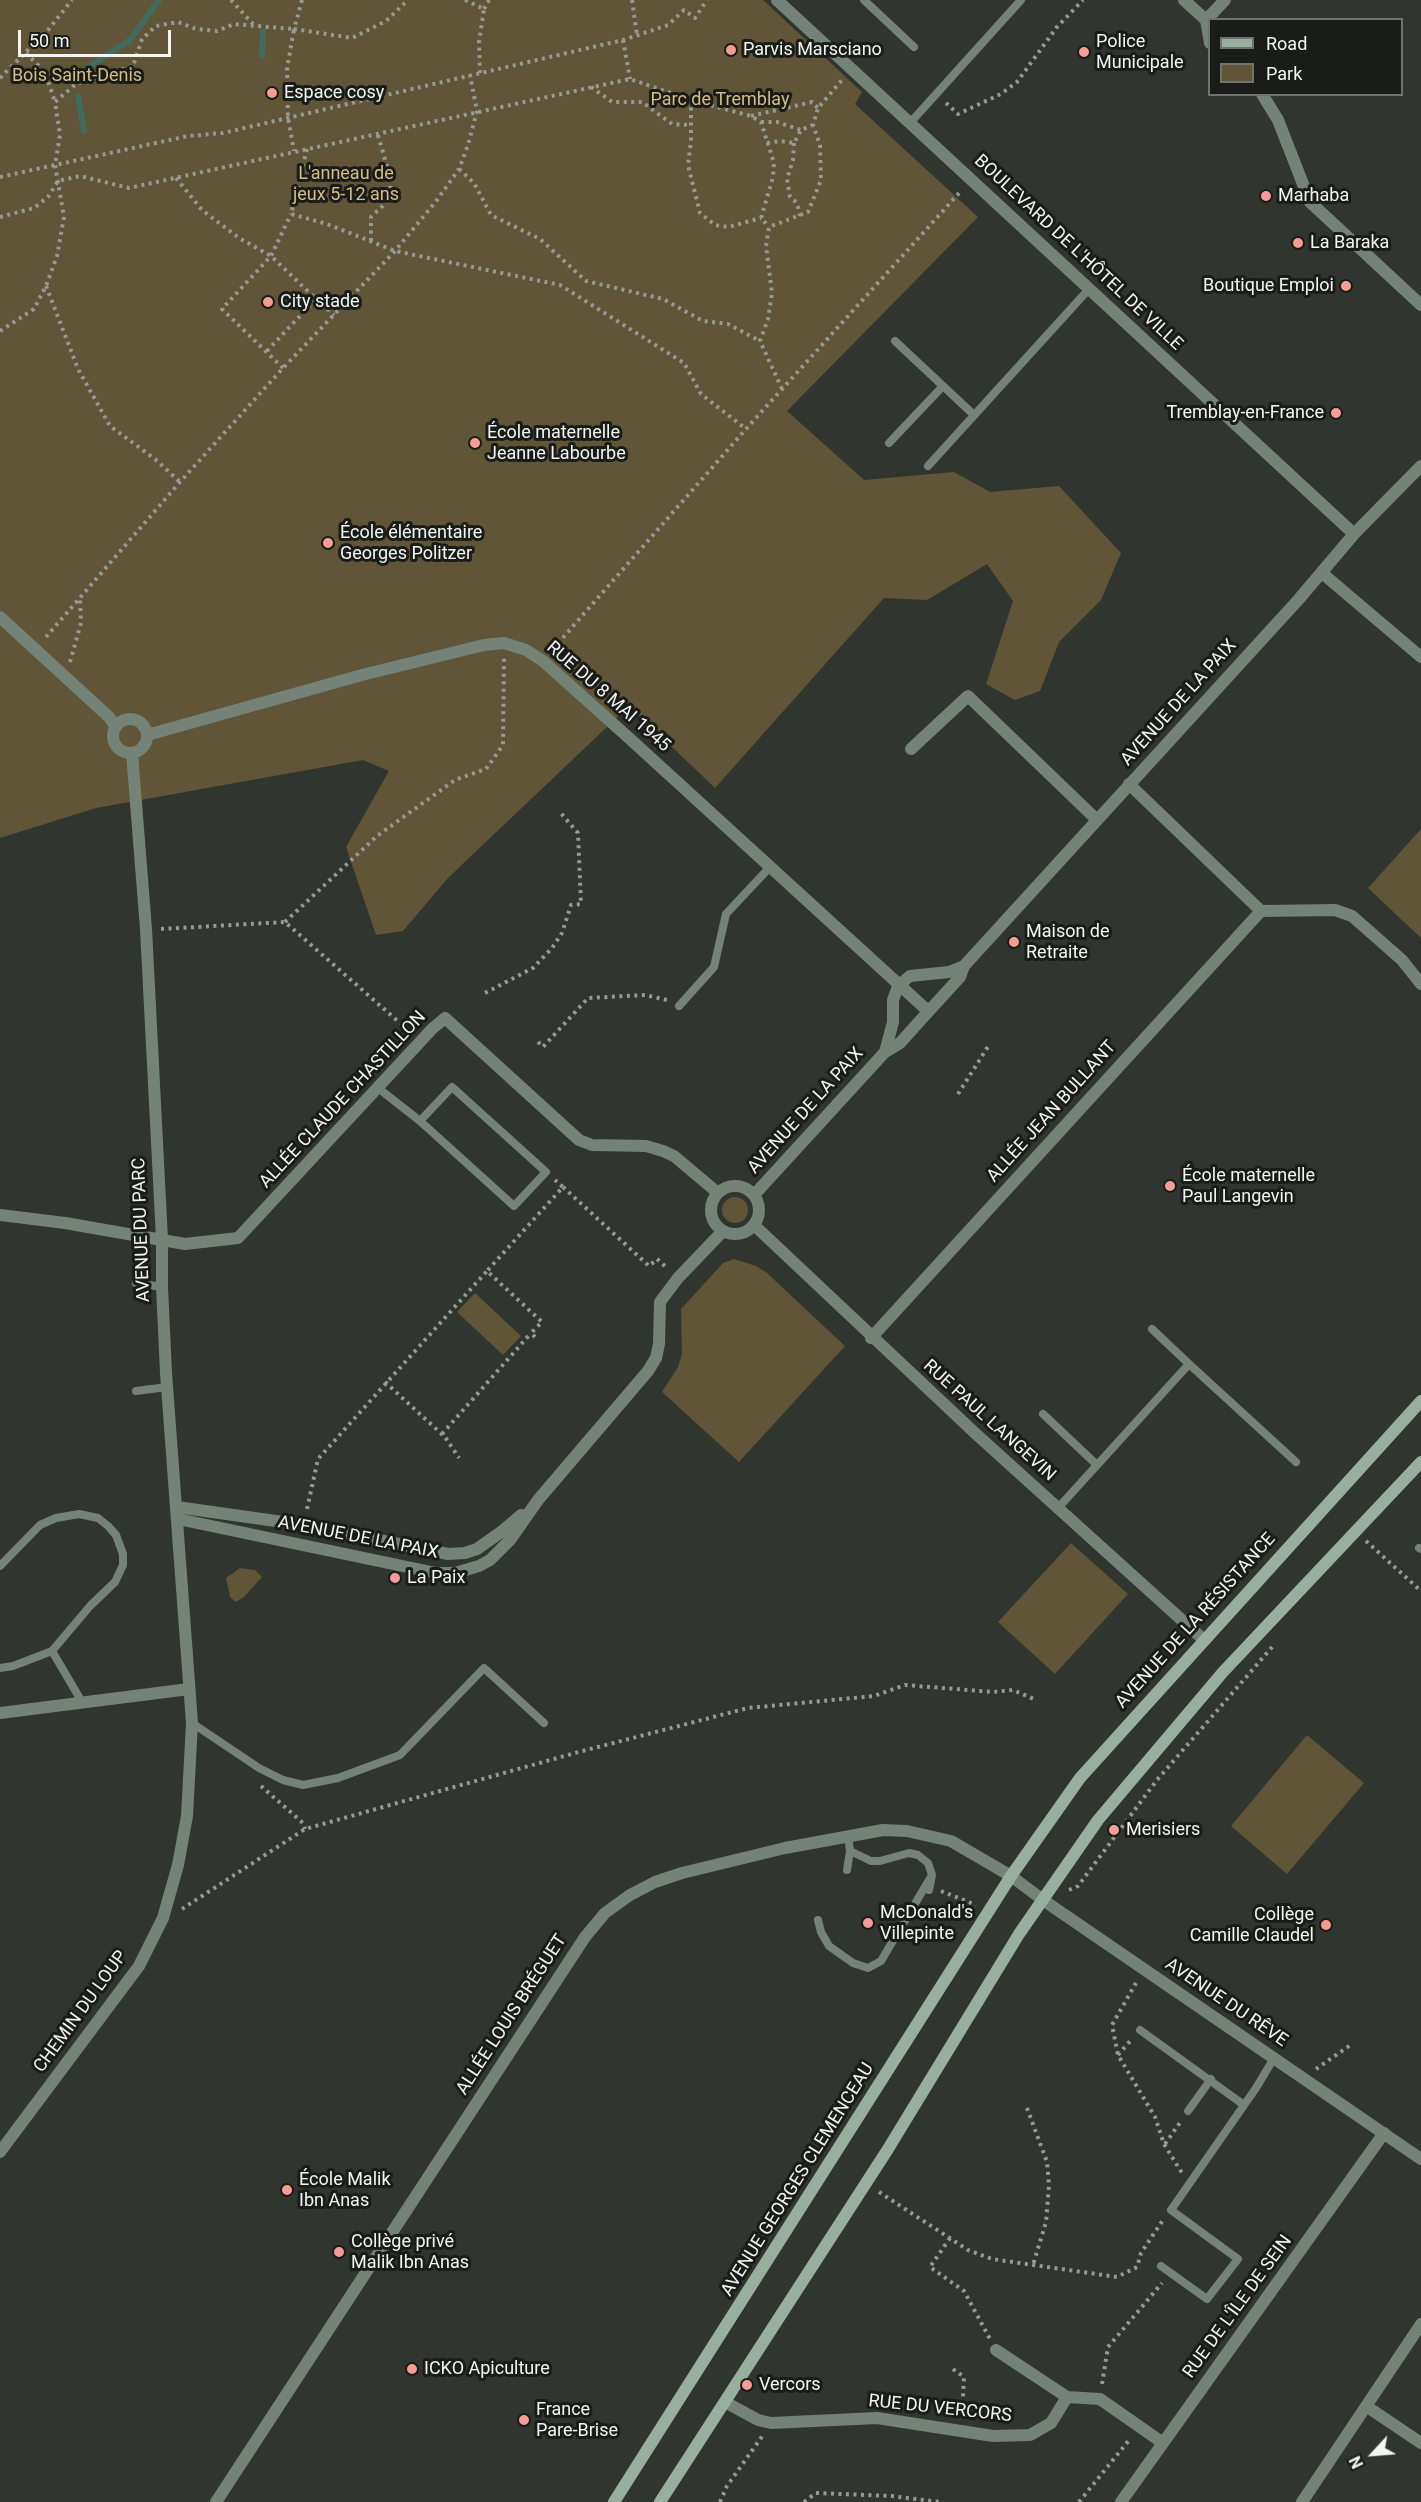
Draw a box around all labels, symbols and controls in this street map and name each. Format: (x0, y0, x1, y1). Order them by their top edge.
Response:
scale bar (21, 18, 174, 56)
legend (1208, 18, 1403, 96)
text: 50 m (29, 30, 69, 51)
place label: Police Municipale (1096, 31, 1184, 74)
text: Road (1266, 33, 1307, 54)
place label: Parvis Marsciano (743, 39, 882, 61)
marker: Parvis Marsciano (724, 43, 738, 57)
marker: Police Municipale (1077, 45, 1091, 59)
text: Park (1266, 63, 1302, 84)
park label: Bois Saint-Denis (12, 65, 142, 87)
place label: Espace cosy (284, 82, 384, 104)
marker: Espace cosy (265, 86, 279, 100)
park label: Parc de Tremblay (650, 89, 790, 111)
street label: BOULEVARD DE L'HÔTEL DE VILLE (969, 151, 1187, 355)
park label: L'anneau de jeux 5-12 ans (293, 163, 399, 206)
place label: Marhaba (1278, 185, 1349, 207)
marker: Marhaba (1259, 189, 1273, 203)
place label: La Baraka (1310, 232, 1389, 254)
marker: La Baraka (1291, 236, 1305, 250)
place label: Boutique Emploi (1203, 275, 1334, 297)
marker: Boutique Emploi (1339, 279, 1353, 293)
place label: City stade (280, 291, 360, 313)
marker: City stade (261, 295, 275, 309)
place label: Tremblay-en-France (1166, 402, 1324, 424)
marker: Tremblay-en-France (1329, 406, 1343, 420)
place label: École maternelle Jeanne Labourbe (487, 422, 626, 464)
marker: École maternelle Jeanne Labourbe (468, 436, 482, 450)
place label: École élémentaire Georges Politzer (340, 522, 482, 564)
marker: École élémentaire Georges Politzer (321, 536, 335, 550)
street label: AVENUE DE LA PAIX (1117, 635, 1241, 771)
street label: RUE DU 8 MAI 1945 (542, 637, 674, 757)
place label: Maison de Retraite (1026, 921, 1110, 964)
marker: Maison de Retraite (1007, 935, 1021, 949)
street label: ALLÉE CLAUDE CHASTILLON (255, 1007, 431, 1193)
street label: ALLÉE JEAN BULLANT (983, 1037, 1121, 1187)
street label: AVENUE DE LA PAIX (744, 1043, 868, 1179)
street label: AVENUE DU PARC (129, 1157, 155, 1303)
place label: École maternelle Paul Langevin (1182, 1165, 1315, 1208)
marker: École maternelle Paul Langevin (1163, 1179, 1177, 1193)
street label: RUE PAUL LANGEVIN (918, 1356, 1060, 1486)
street label: AVENUE DE LA PAIX (276, 1512, 440, 1564)
street label: AVENUE DE LA RÉSISTANCE (1111, 1529, 1281, 1713)
place label: La Paix (407, 1567, 465, 1589)
marker: La Paix (388, 1571, 402, 1585)
place label: Merisiers (1126, 1819, 1200, 1841)
marker: Merisiers (1107, 1823, 1121, 1837)
place label: McDonald's Villepinte (880, 1902, 973, 1944)
place label: Collège Camille Claudel (1190, 1904, 1314, 1946)
marker: McDonald's Villepinte (861, 1916, 875, 1930)
marker: Collège Camille Claudel (1319, 1918, 1333, 1932)
street label: ALLÉE LOUIS BRÉGUET (452, 1931, 572, 2099)
street label: CHEMIN DU LOUP (30, 1947, 132, 2077)
street label: AVENUE DU RÊVE (1161, 1954, 1291, 2052)
street label: AVENUE GEORGES CLEMENCEAU (717, 2059, 879, 2301)
place label: École Malik Ibn Anas (299, 2169, 391, 2212)
marker: École Malik Ibn Anas (280, 2183, 294, 2197)
place label: Collège privé Malik Ibn Anas (351, 2231, 469, 2274)
street label: RUE DE L'ÎLE DE SEIN (1179, 2231, 1297, 2383)
marker: Collège privé Malik Ibn Anas (332, 2245, 346, 2259)
place label: ICKO Apiculture (424, 2358, 550, 2380)
marker: ICKO Apiculture (405, 2362, 419, 2376)
place label: Vercors (759, 2374, 821, 2396)
marker: Vercors (740, 2378, 754, 2392)
street label: RUE DU VERCORS (867, 2391, 1013, 2427)
place label: France Pare-Brise (536, 2399, 618, 2442)
marker: France Pare-Brise (517, 2413, 531, 2427)
north arrow (1343, 2424, 1403, 2484)
text: N (1345, 2453, 1367, 2471)

